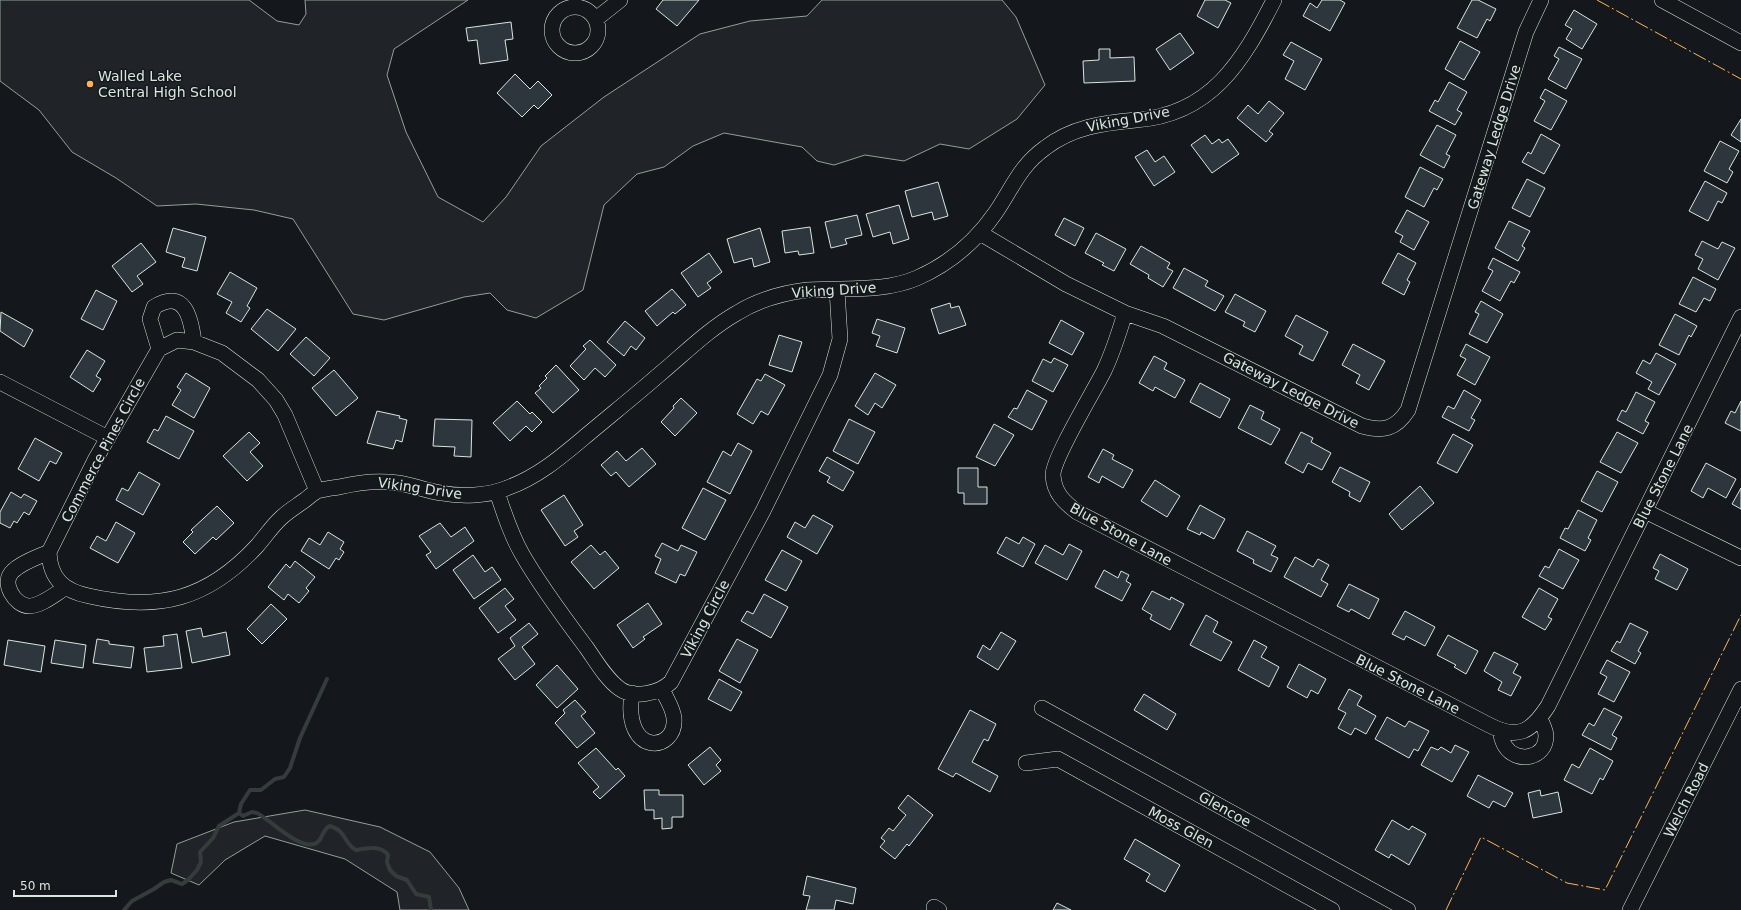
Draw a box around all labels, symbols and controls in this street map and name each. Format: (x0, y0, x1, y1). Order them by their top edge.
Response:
street label: Gateway Ledge Drive (1464, 63, 1524, 211)
place label: Walled Lake Central High School (98, 68, 237, 100)
marker: Walled Lake Central High School (85, 79, 95, 89)
street label: Viking Drive (1085, 103, 1171, 135)
street label: Viking Drive (791, 279, 877, 301)
street label: Gateway Ledge Drive (1220, 349, 1362, 431)
street label: Commerce Pines Circle (58, 375, 148, 525)
street label: Blue Stone Lane (1630, 421, 1696, 531)
street label: Viking Drive (377, 474, 463, 502)
street label: Blue Stone Lane (1067, 499, 1175, 569)
street label: Viking Circle (678, 577, 732, 661)
street label: Blue Stone Lane (1353, 651, 1463, 717)
street label: Welch Road (1660, 760, 1712, 840)
street label: Glencoe (1196, 788, 1254, 830)
street label: Moss Glen (1145, 803, 1217, 851)
scale bar (14, 872, 116, 898)
text: 50 m (20, 879, 51, 893)

